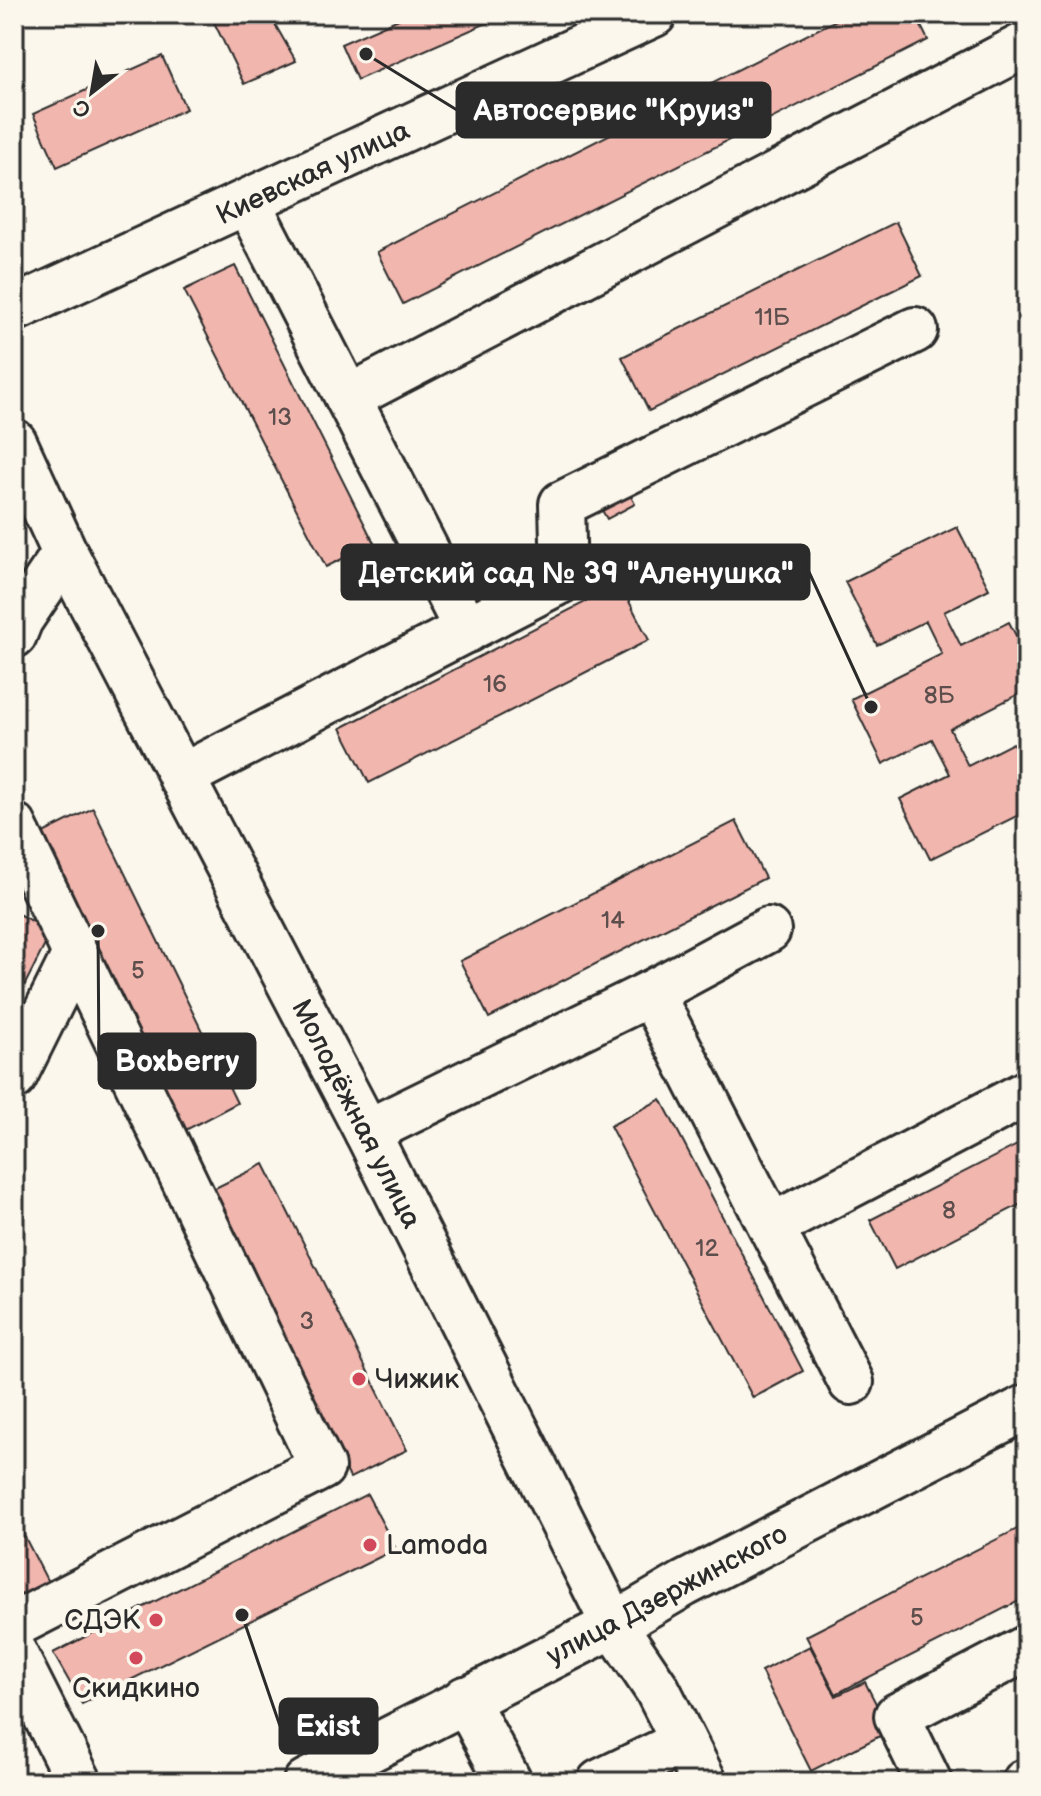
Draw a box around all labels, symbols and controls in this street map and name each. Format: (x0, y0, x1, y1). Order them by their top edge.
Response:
north arrow (52, 52, 132, 132)
callout: Автосервис "Круиз" (457, 83, 770, 137)
text: С (69, 92, 96, 123)
text: Автосервис "Круиз" (473, 93, 754, 129)
street label: Киевская улица (211, 114, 415, 232)
house number: 11Б (754, 303, 790, 332)
house number: 13 (268, 403, 292, 432)
callout: Детский сад № 39 "Аленушка" (342, 545, 809, 599)
text: Детский сад № 39 "Аленушка" (358, 556, 794, 592)
house number: 16 (483, 670, 507, 699)
house number: 8Б (924, 681, 955, 710)
house number: 14 (601, 906, 625, 935)
house number: 5 (131, 956, 145, 985)
street label: Молодёжная улица (284, 994, 428, 1234)
callout: Boxberry (99, 1034, 255, 1088)
text: Boxberry (115, 1044, 239, 1080)
house number: 8 (942, 1196, 956, 1225)
house number: 12 (695, 1234, 719, 1263)
house number: 3 (300, 1307, 314, 1336)
place label: Чижик (375, 1363, 459, 1396)
marker: Чижик (350, 1370, 368, 1388)
street label: улица Дзержинского (541, 1518, 793, 1672)
place label: Lamoda (386, 1529, 488, 1562)
marker: Lamoda (361, 1536, 379, 1554)
house number: 5 (910, 1603, 924, 1632)
place label: СДЭК (64, 1604, 141, 1637)
marker: СДЭК (147, 1611, 165, 1629)
marker: Скидкино (127, 1649, 145, 1667)
place label: Скидкино (72, 1672, 200, 1705)
callout: Exist (280, 1699, 377, 1753)
text: Exist (296, 1709, 360, 1745)

